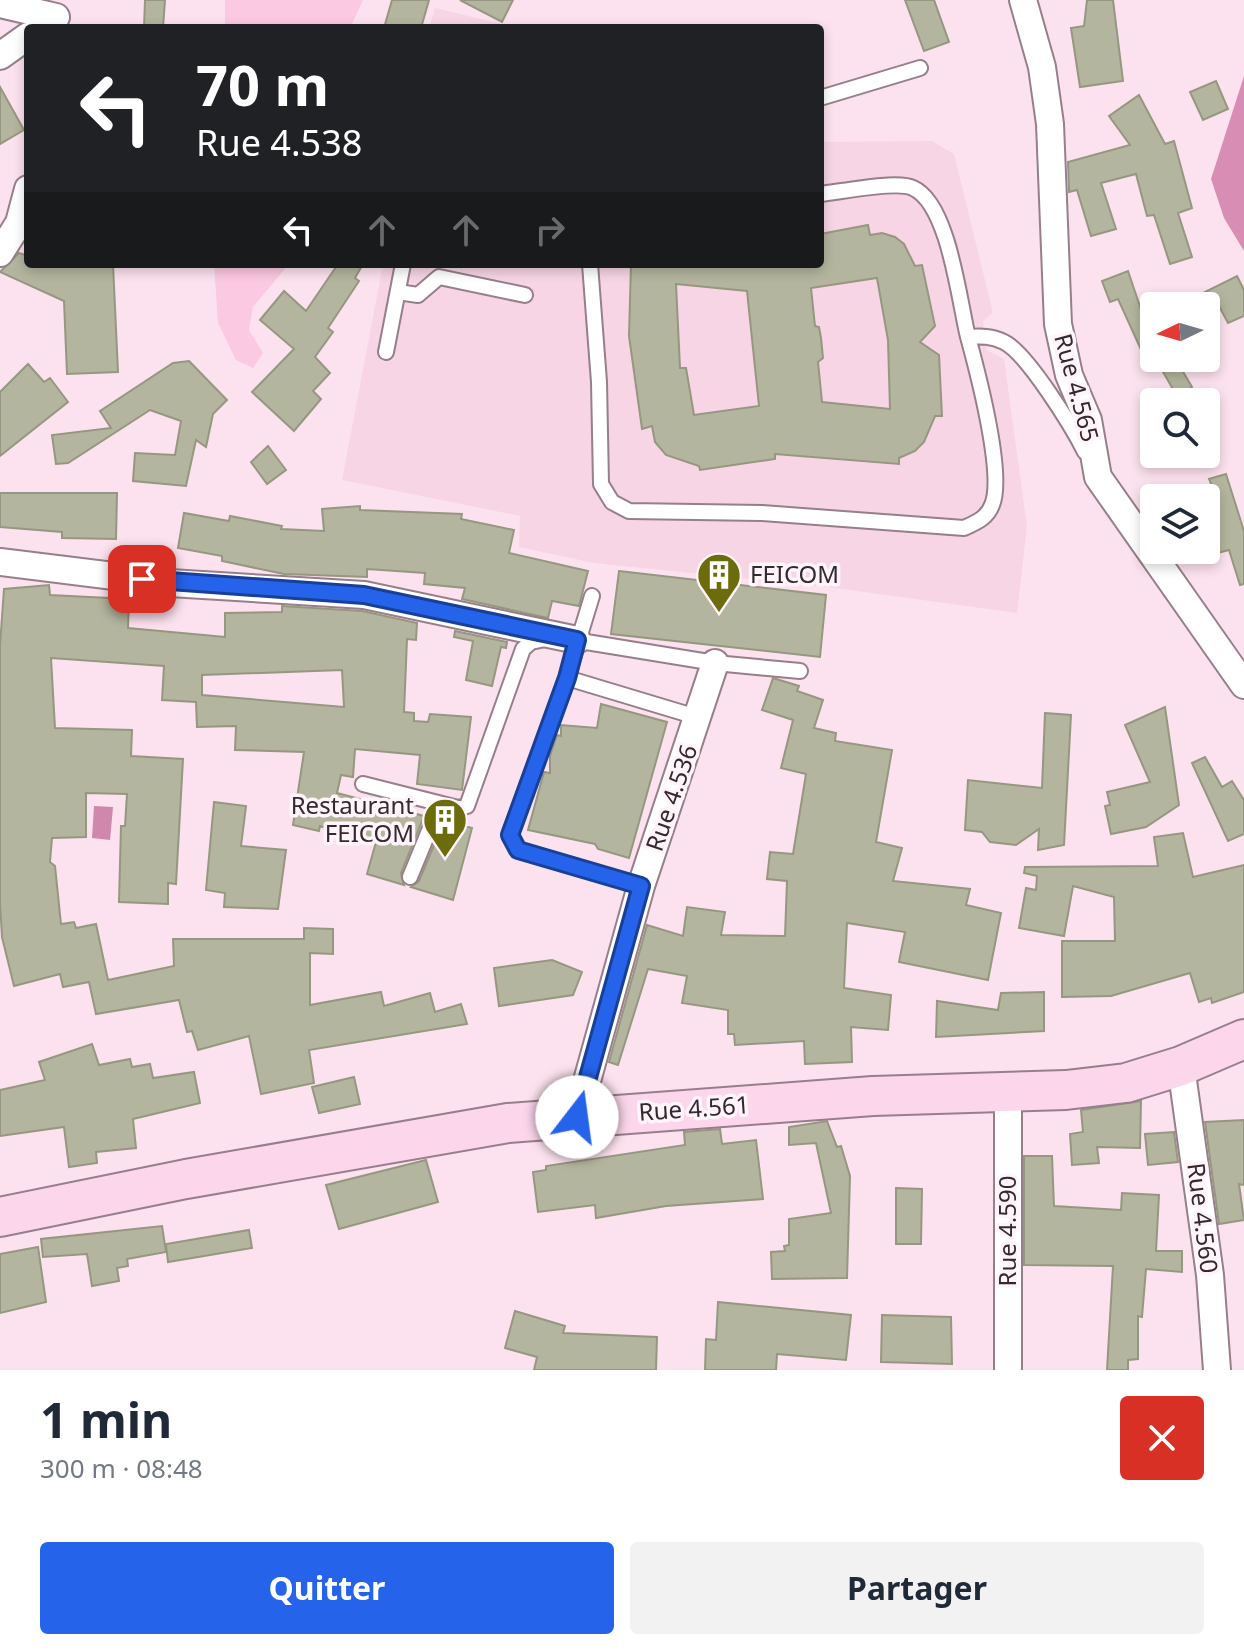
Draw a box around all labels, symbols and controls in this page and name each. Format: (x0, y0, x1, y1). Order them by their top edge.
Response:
text: 70 m (196, 46, 329, 122)
icon: left (64, 56, 168, 160)
text: Rue 4.538 (196, 118, 362, 167)
icon: left (276, 208, 320, 252)
icon: ahead (360, 208, 404, 252)
icon: ahead (444, 208, 488, 252)
icon: right (528, 208, 572, 252)
north arrow (1140, 292, 1220, 372)
map controls (1140, 292, 1220, 564)
street label: Rue 4.565 (1047, 330, 1108, 445)
button: search (1140, 388, 1220, 468)
button: layers (1140, 484, 1220, 564)
pin (108, 545, 176, 613)
building icon: FEICOM (695, 551, 743, 614)
icon: arrive (120, 557, 164, 601)
place label: FEICOM (750, 557, 839, 590)
street label: Rue 4.536 (637, 740, 704, 855)
place label: Restaurant FEICOM (291, 788, 414, 849)
building icon: Restaurant FEICOM (421, 796, 469, 859)
position arrow (535, 1075, 619, 1159)
street label: Rue 4.561 (637, 1087, 750, 1128)
street label: Rue 4.560 (1180, 1161, 1227, 1275)
street label: Rue 4.590 (990, 1176, 1023, 1286)
text: 1 min (40, 1387, 172, 1452)
button: close (1120, 1396, 1204, 1480)
text: 300 m · 08:48 (40, 1450, 203, 1486)
button: Quitter (40, 1542, 614, 1634)
button: Partager (630, 1542, 1204, 1634)

